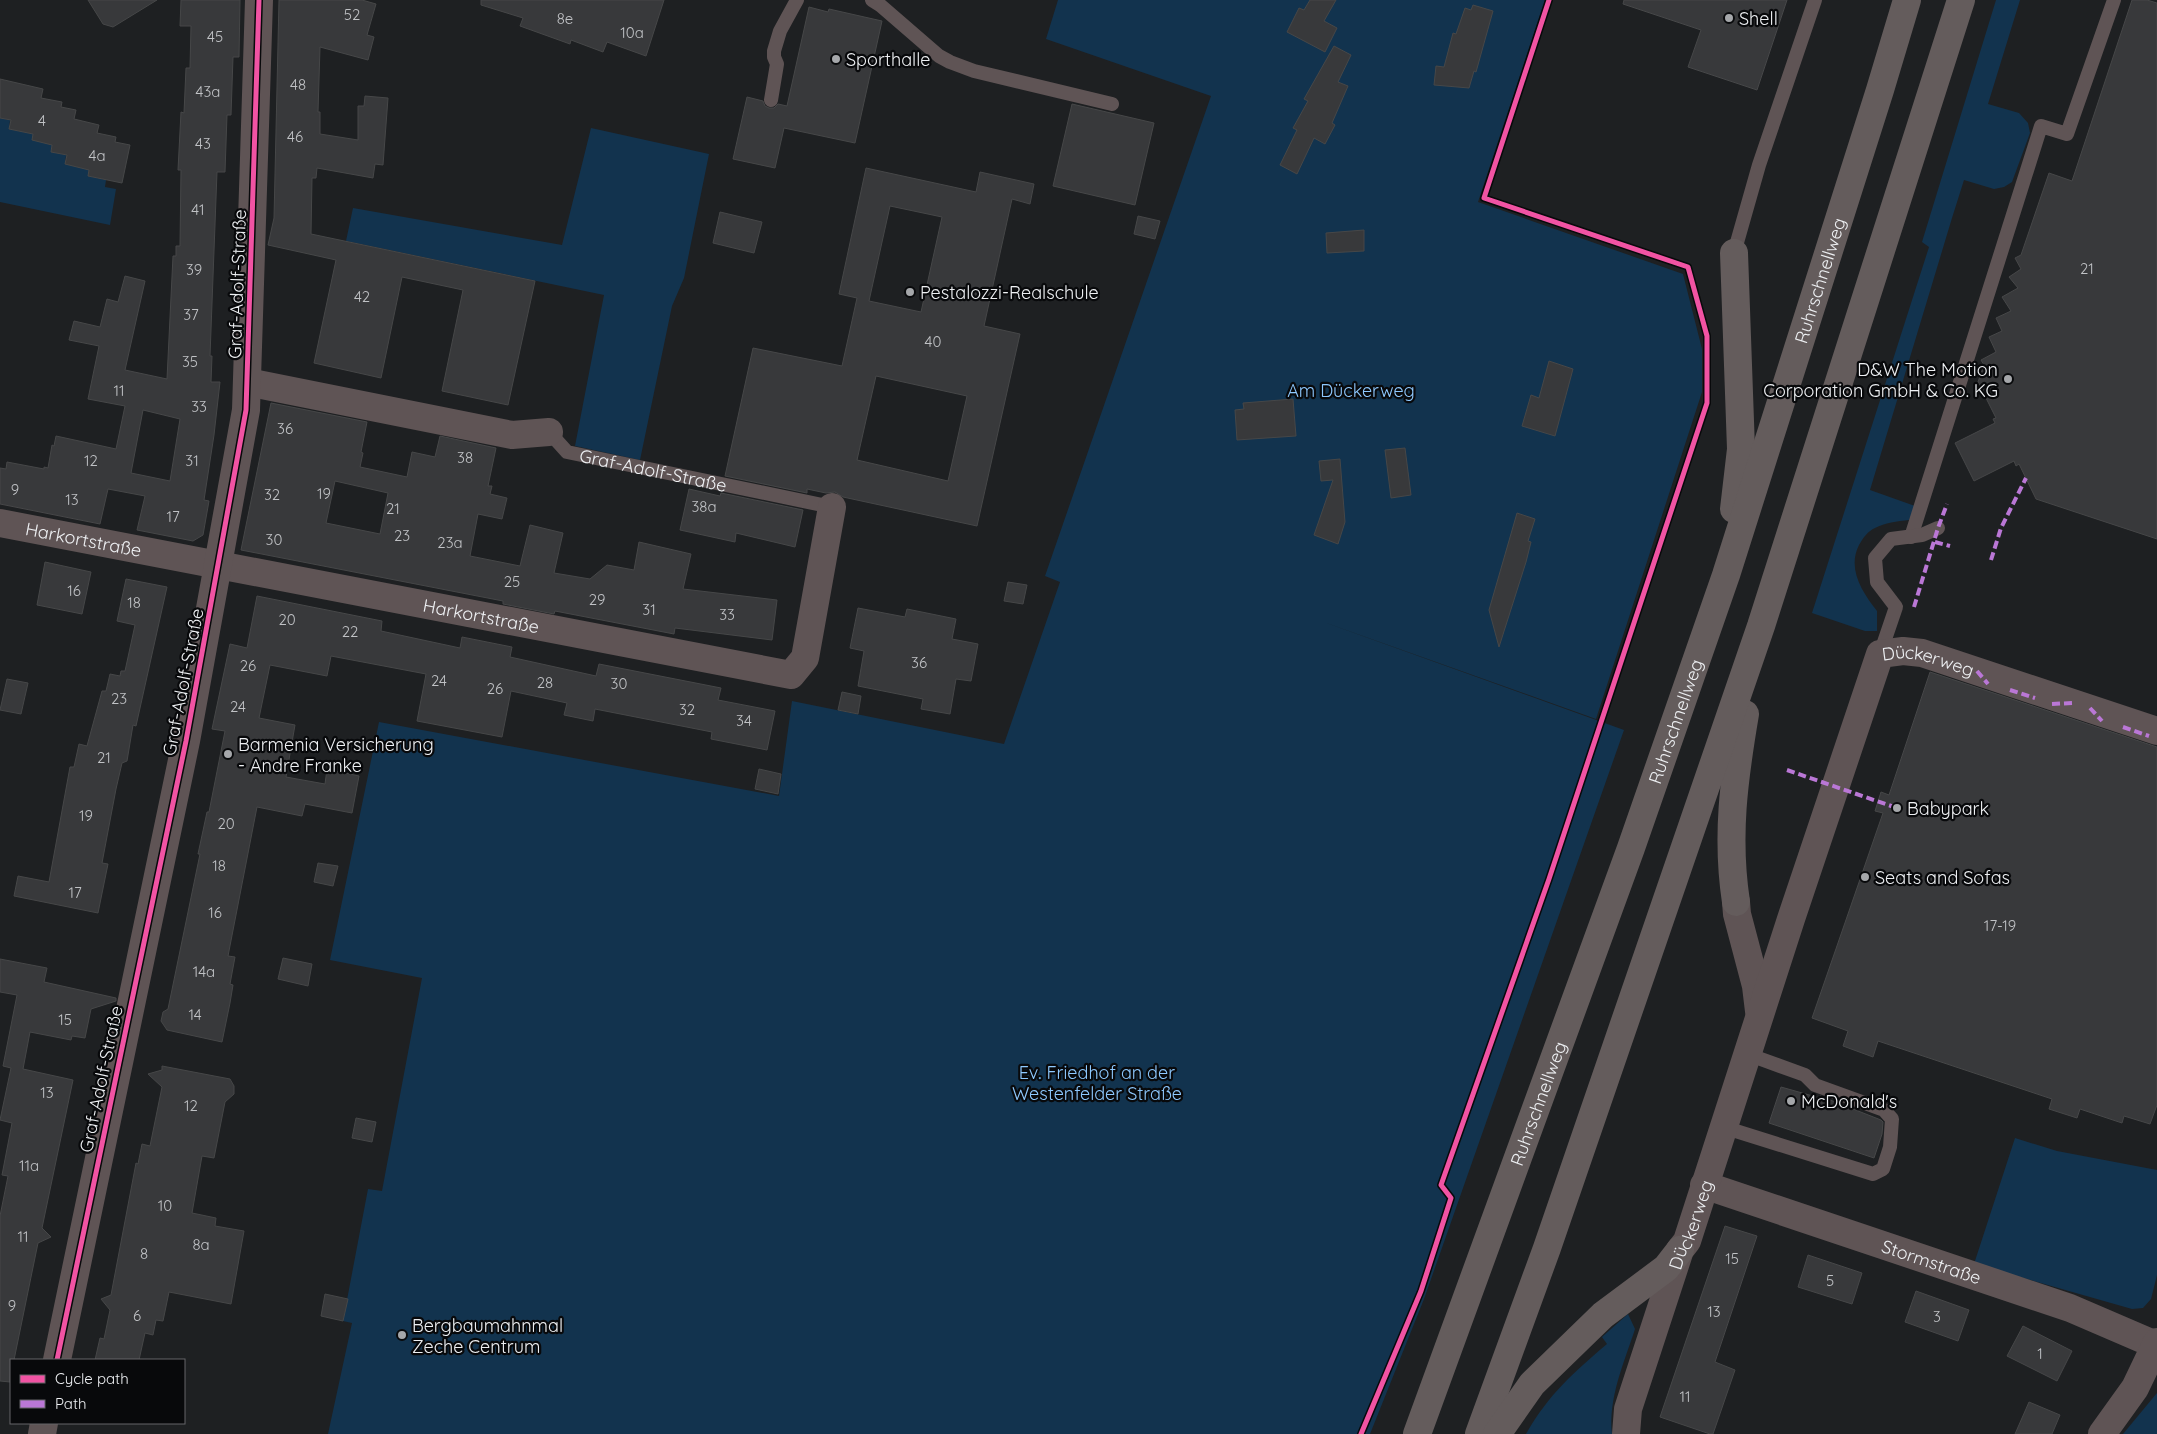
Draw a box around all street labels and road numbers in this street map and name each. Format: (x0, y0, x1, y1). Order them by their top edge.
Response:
street label: Graf-Adolf-Straße (223, 209, 251, 359)
street label: Ruhrschnellweg (1789, 215, 1850, 346)
street label: Graf-Adolf-Straße (578, 443, 729, 496)
street label: Harkortstraße (24, 517, 143, 561)
street label: Harkortstraße (421, 593, 541, 638)
street label: Graf-Adolf-Straße (157, 606, 209, 758)
street label: Dückerweg (1880, 639, 1977, 681)
street label: Ruhrschnellweg (1643, 656, 1707, 787)
street label: Graf-Adolf-Straße (74, 1003, 128, 1155)
street label: Ruhrschnellweg (1505, 1038, 1571, 1169)
street label: Dückerweg (1663, 1177, 1717, 1272)
street label: Stormstraße (1879, 1234, 1984, 1289)

